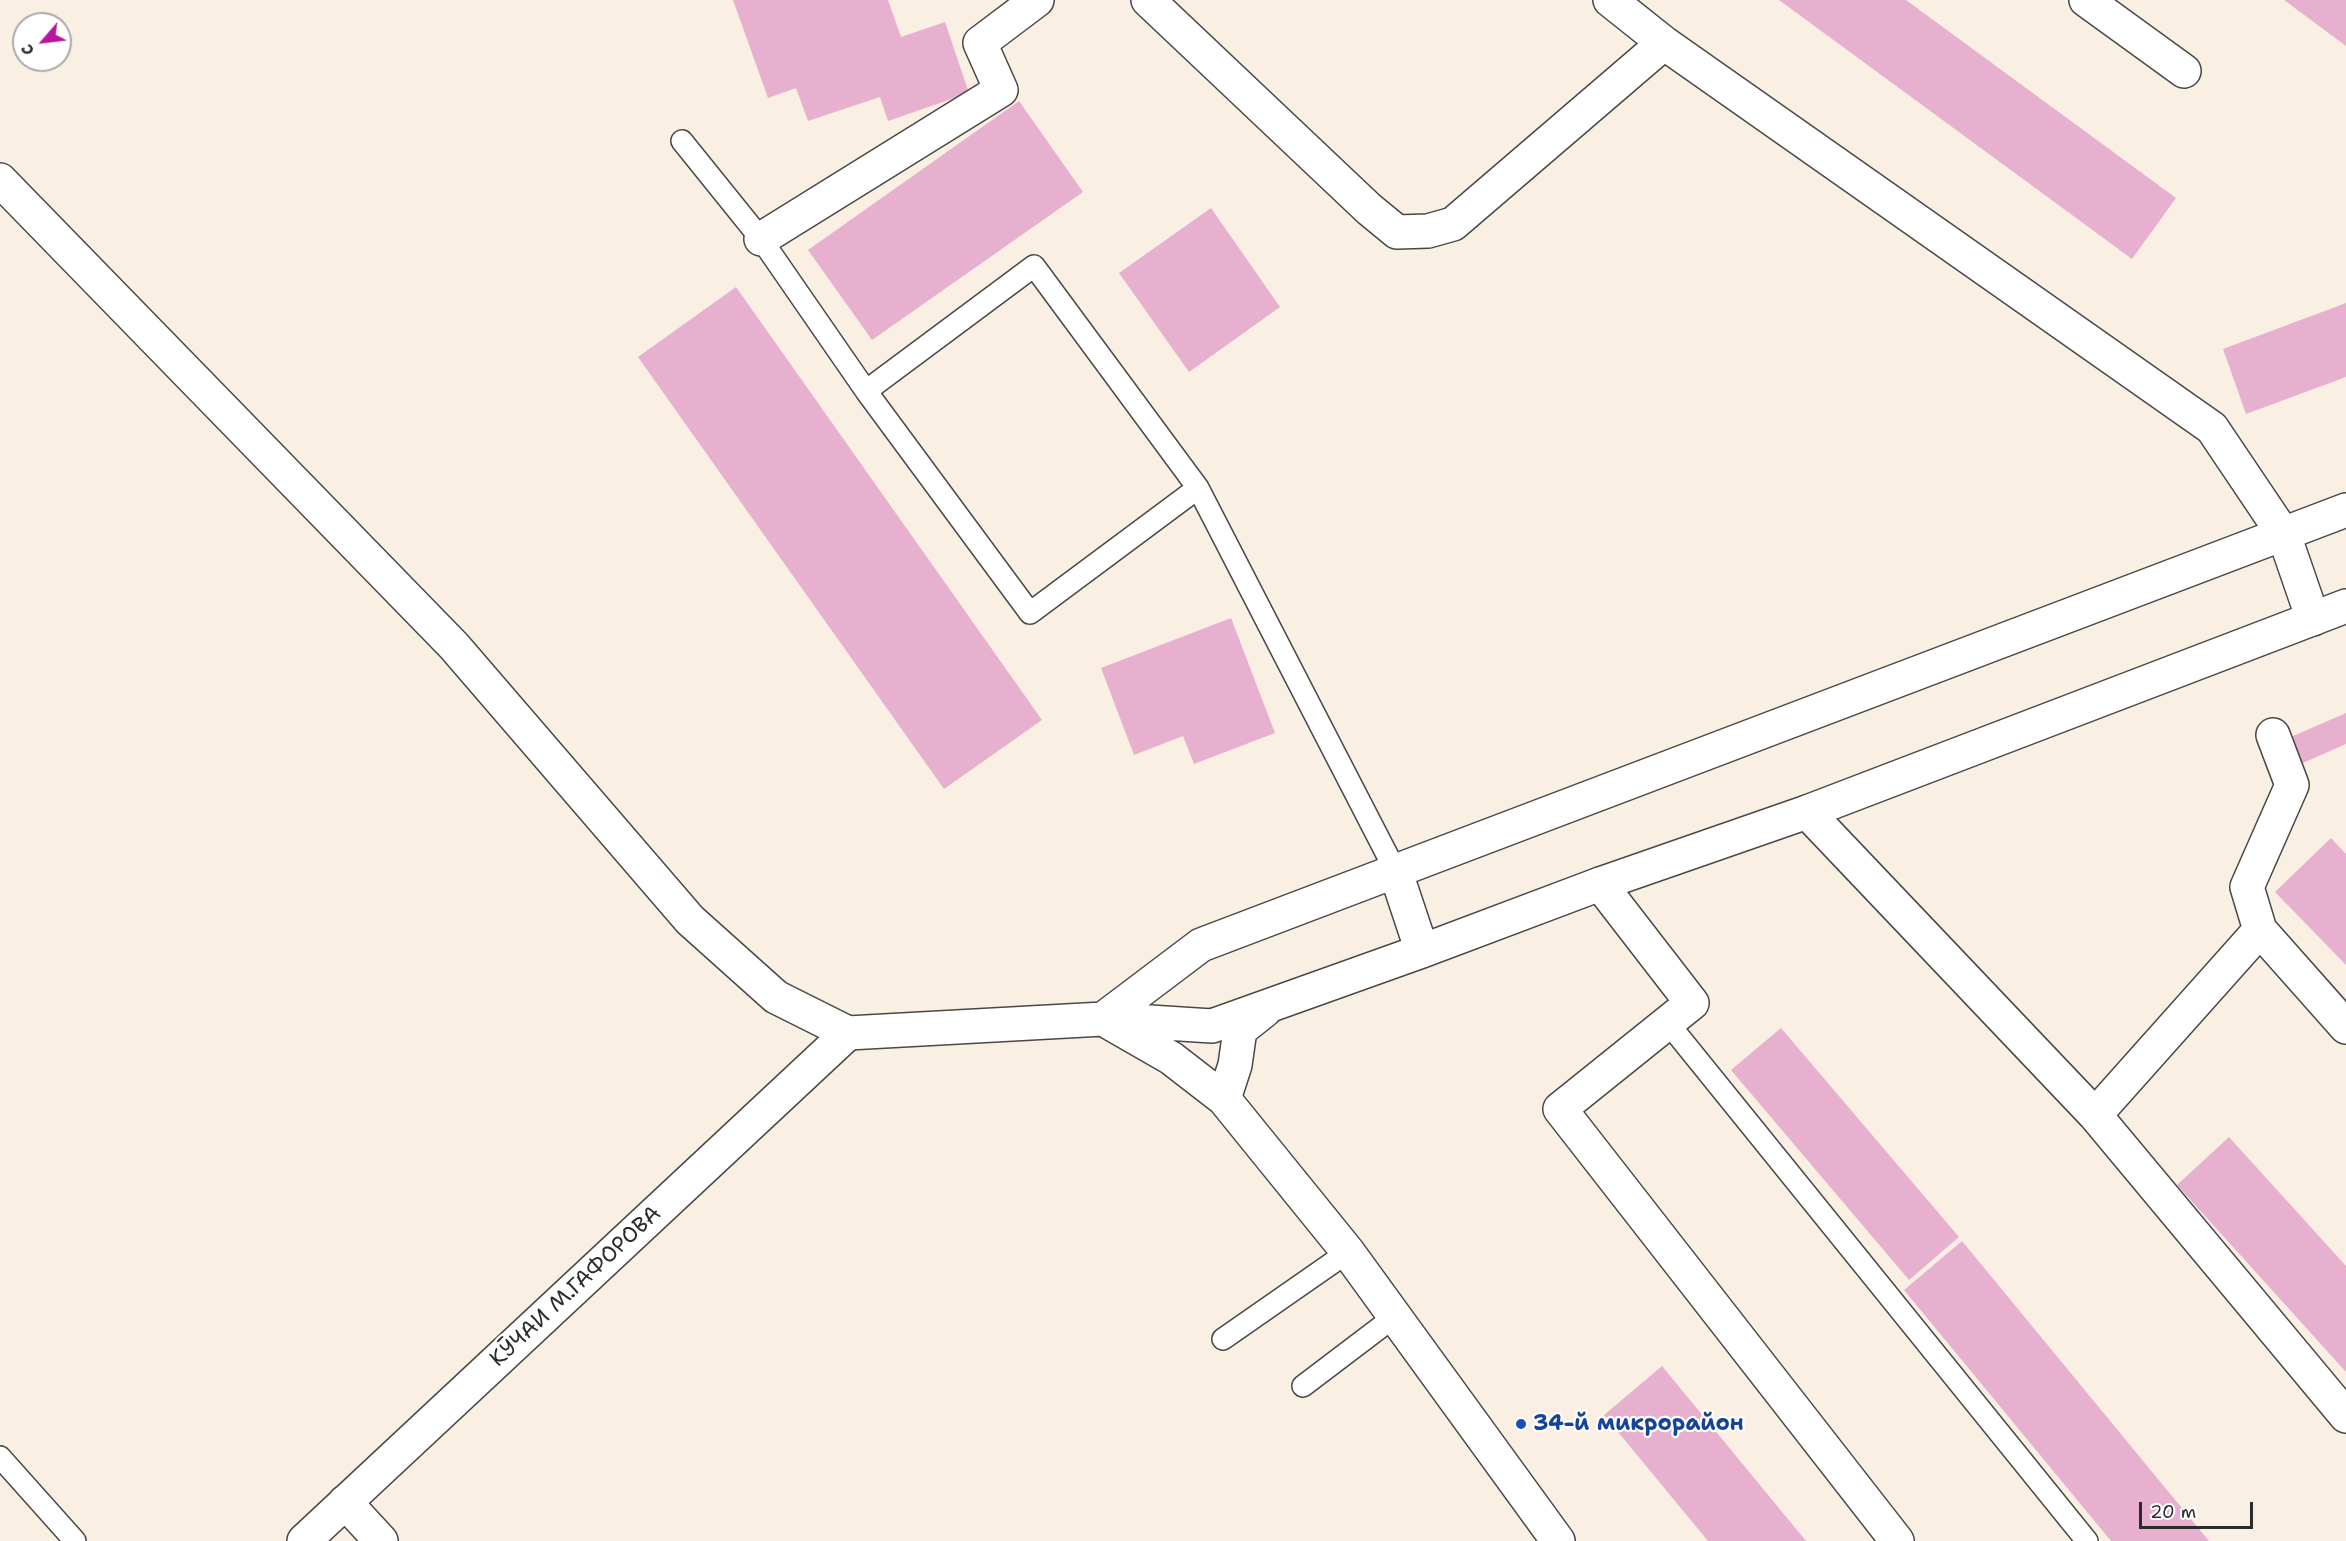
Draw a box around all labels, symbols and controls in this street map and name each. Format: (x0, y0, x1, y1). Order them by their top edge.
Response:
north arrow (12, 12, 72, 72)
text: С (16, 40, 39, 59)
street label: КӮЧАИ М.ГАФОРОВА (485, 1201, 667, 1373)
place label: 34-й микрорайон (1533, 1411, 1744, 1437)
marker: 34-й микрорайон (1514, 1417, 1528, 1431)
scale bar (2142, 1490, 2256, 1528)
text: 20 m (2150, 1500, 2196, 1524)

